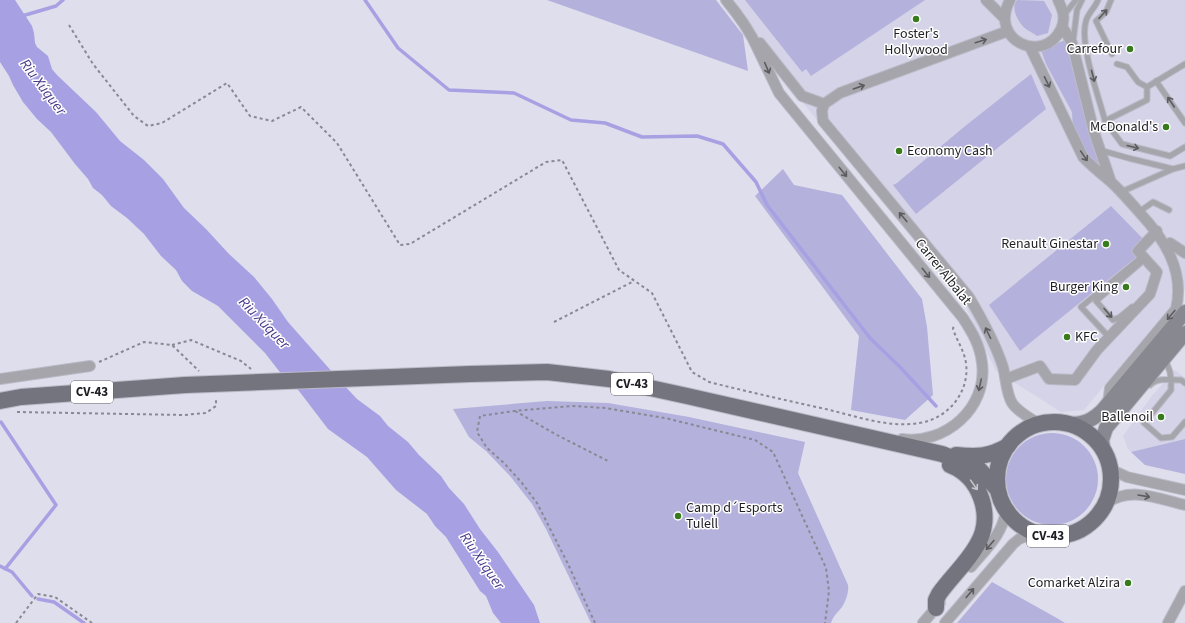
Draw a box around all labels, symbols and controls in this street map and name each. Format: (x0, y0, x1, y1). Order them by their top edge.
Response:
one-way arrow (1098, 9, 1107, 20)
marker: Foster's Hollywood (911, 14, 921, 24)
place label: Foster's Hollywood (884, 24, 948, 60)
one-way arrow (974, 37, 987, 44)
place label: Carrefour (1066, 39, 1122, 59)
marker: Carrefour (1125, 44, 1135, 54)
water label: Riu Xúquer (15, 54, 72, 120)
one-way arrow (763, 62, 771, 74)
one-way arrow (1090, 70, 1097, 83)
one-way arrow (1044, 75, 1051, 87)
one-way arrow (853, 82, 865, 90)
one-way arrow (1167, 97, 1175, 108)
place label: McDonald's (1090, 117, 1158, 137)
marker: McDonald's (1161, 122, 1171, 132)
place label: Economy Cash (907, 141, 993, 161)
one-way arrow (1126, 143, 1139, 151)
marker: Economy Cash (894, 146, 904, 156)
one-way arrow (1080, 151, 1088, 162)
one-way arrow (839, 167, 847, 178)
one-way arrow (898, 212, 907, 223)
place label: Renault Ginestar (1001, 234, 1098, 254)
street label: Carrer Albalat (910, 235, 976, 310)
marker: Renault Ginestar (1101, 239, 1111, 249)
one-way arrow (921, 267, 930, 278)
place label: Burger King (1050, 277, 1118, 297)
marker: Burger King (1121, 282, 1131, 292)
water label: Riu Xúquer (234, 292, 295, 355)
one-way arrow (1103, 308, 1112, 318)
one-way arrow (1166, 309, 1175, 320)
one-way arrow (984, 327, 991, 339)
place label: KFC (1075, 327, 1098, 347)
marker: KFC (1062, 332, 1072, 342)
road number: CV-43 (611, 373, 653, 395)
one-way arrow (976, 378, 984, 391)
road number: CV-43 (71, 381, 113, 403)
place label: Ballenoil (1101, 407, 1153, 427)
marker: Ballenoil (1156, 412, 1166, 422)
one-way arrow (970, 479, 978, 490)
one-way arrow (1137, 492, 1150, 500)
place label: Camp d´Esports Tulell (686, 498, 783, 534)
marker: Camp d´Esports Tulell (673, 511, 683, 521)
road number: CV-43 (1027, 525, 1069, 547)
water label: Riu Xúquer (455, 528, 510, 595)
one-way arrow (985, 539, 994, 550)
place label: Comarket Alzira (1028, 573, 1120, 593)
marker: Comarket Alzira (1123, 578, 1133, 588)
one-way arrow (966, 588, 975, 599)

